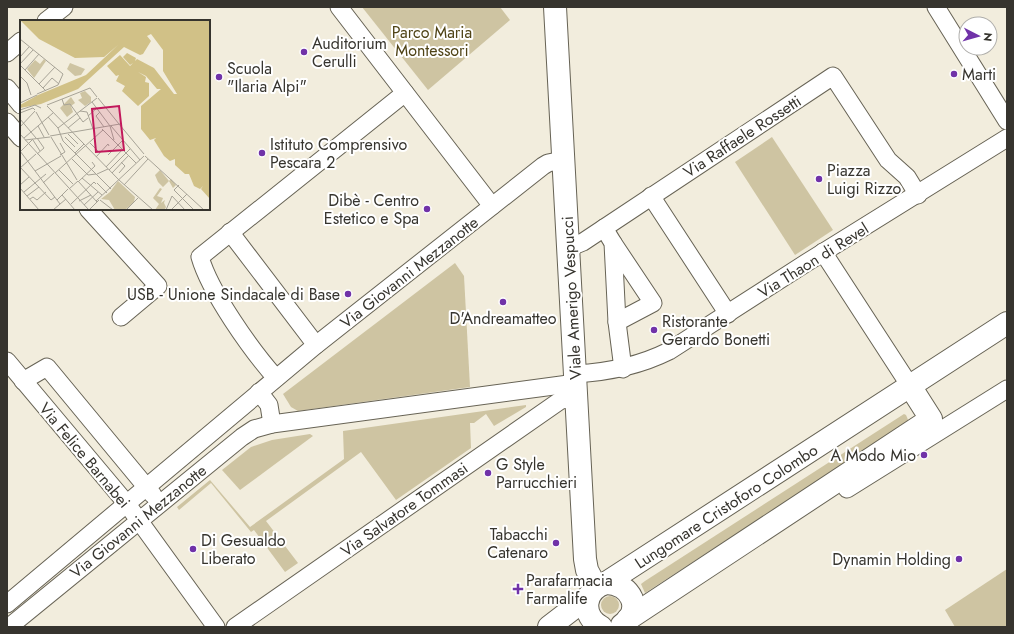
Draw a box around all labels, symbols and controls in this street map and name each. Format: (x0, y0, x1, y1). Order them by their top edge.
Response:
north arrow (958, 16, 998, 56)
inset map (20, 20, 210, 210)
park label: Parco Maria Montessori (392, 21, 472, 62)
place label: Auditorium Cerulli (312, 32, 387, 73)
text: N (980, 32, 996, 42)
marker: Auditorium Cerulli (299, 47, 309, 57)
place label: Scuola "Ilaria Alpi" (227, 57, 307, 98)
place label: Marti (962, 63, 996, 86)
marker: Marti (949, 69, 959, 79)
marker: Scuola "Ilaria Alpi" (214, 72, 224, 82)
street label: Via Raffaele Rossetti (679, 90, 806, 183)
place label: Istituto Comprensivo Pescara 2 (270, 133, 408, 174)
marker: Istituto Comprensivo Pescara 2 (257, 148, 267, 158)
place label: Piazza Luigi Rizzo (827, 159, 902, 200)
marker: Piazza Luigi Rizzo (814, 174, 824, 184)
place label: Dibè - Centro Estetico e Spa (324, 189, 419, 230)
marker: Dibè - Centro Estetico e Spa (422, 204, 432, 214)
street label: Via Giovanni Mezzanotte (335, 211, 483, 334)
street label: Viale Amerigo Vespucci (556, 216, 587, 380)
street label: Via Thaon di Revel (754, 217, 873, 304)
place label: USB - Unione Sindacale di Base (127, 283, 340, 306)
marker: USB - Unione Sindacale di Base (343, 289, 353, 299)
marker: D'Andreamatteo (498, 297, 508, 307)
place label: D'Andreamatteo (449, 307, 557, 330)
place label: Ristorante Gerardo Bonetti (662, 310, 770, 351)
marker: Ristorante Gerardo Bonetti (649, 325, 659, 335)
street label: Via Felice Barnabei (34, 398, 136, 513)
street label: Lungomare Cristoforo Colombo (630, 438, 823, 574)
place label: A Modo Mio (830, 444, 916, 467)
marker: A Modo Mio (919, 450, 929, 460)
place label: G Style Parrucchieri (496, 453, 577, 494)
street label: Via Salvatore Tommasi (336, 457, 473, 562)
street label: Via Giovanni Mezzanotte (65, 459, 211, 584)
marker: G Style Parrucchieri (483, 468, 493, 478)
place label: Tabacchi Catenaro (487, 523, 548, 564)
place label: Di Gesualdo Liberato (201, 529, 286, 570)
marker: Tabacchi Catenaro (551, 538, 561, 548)
marker: Di Gesualdo Liberato (188, 544, 198, 554)
place label: Dynamin Holding (832, 548, 951, 571)
marker: Dynamin Holding (954, 554, 964, 564)
place label: Parafarmacia Farmalife (526, 569, 613, 610)
marker: Parafarmacia Farmalife (513, 584, 523, 594)

